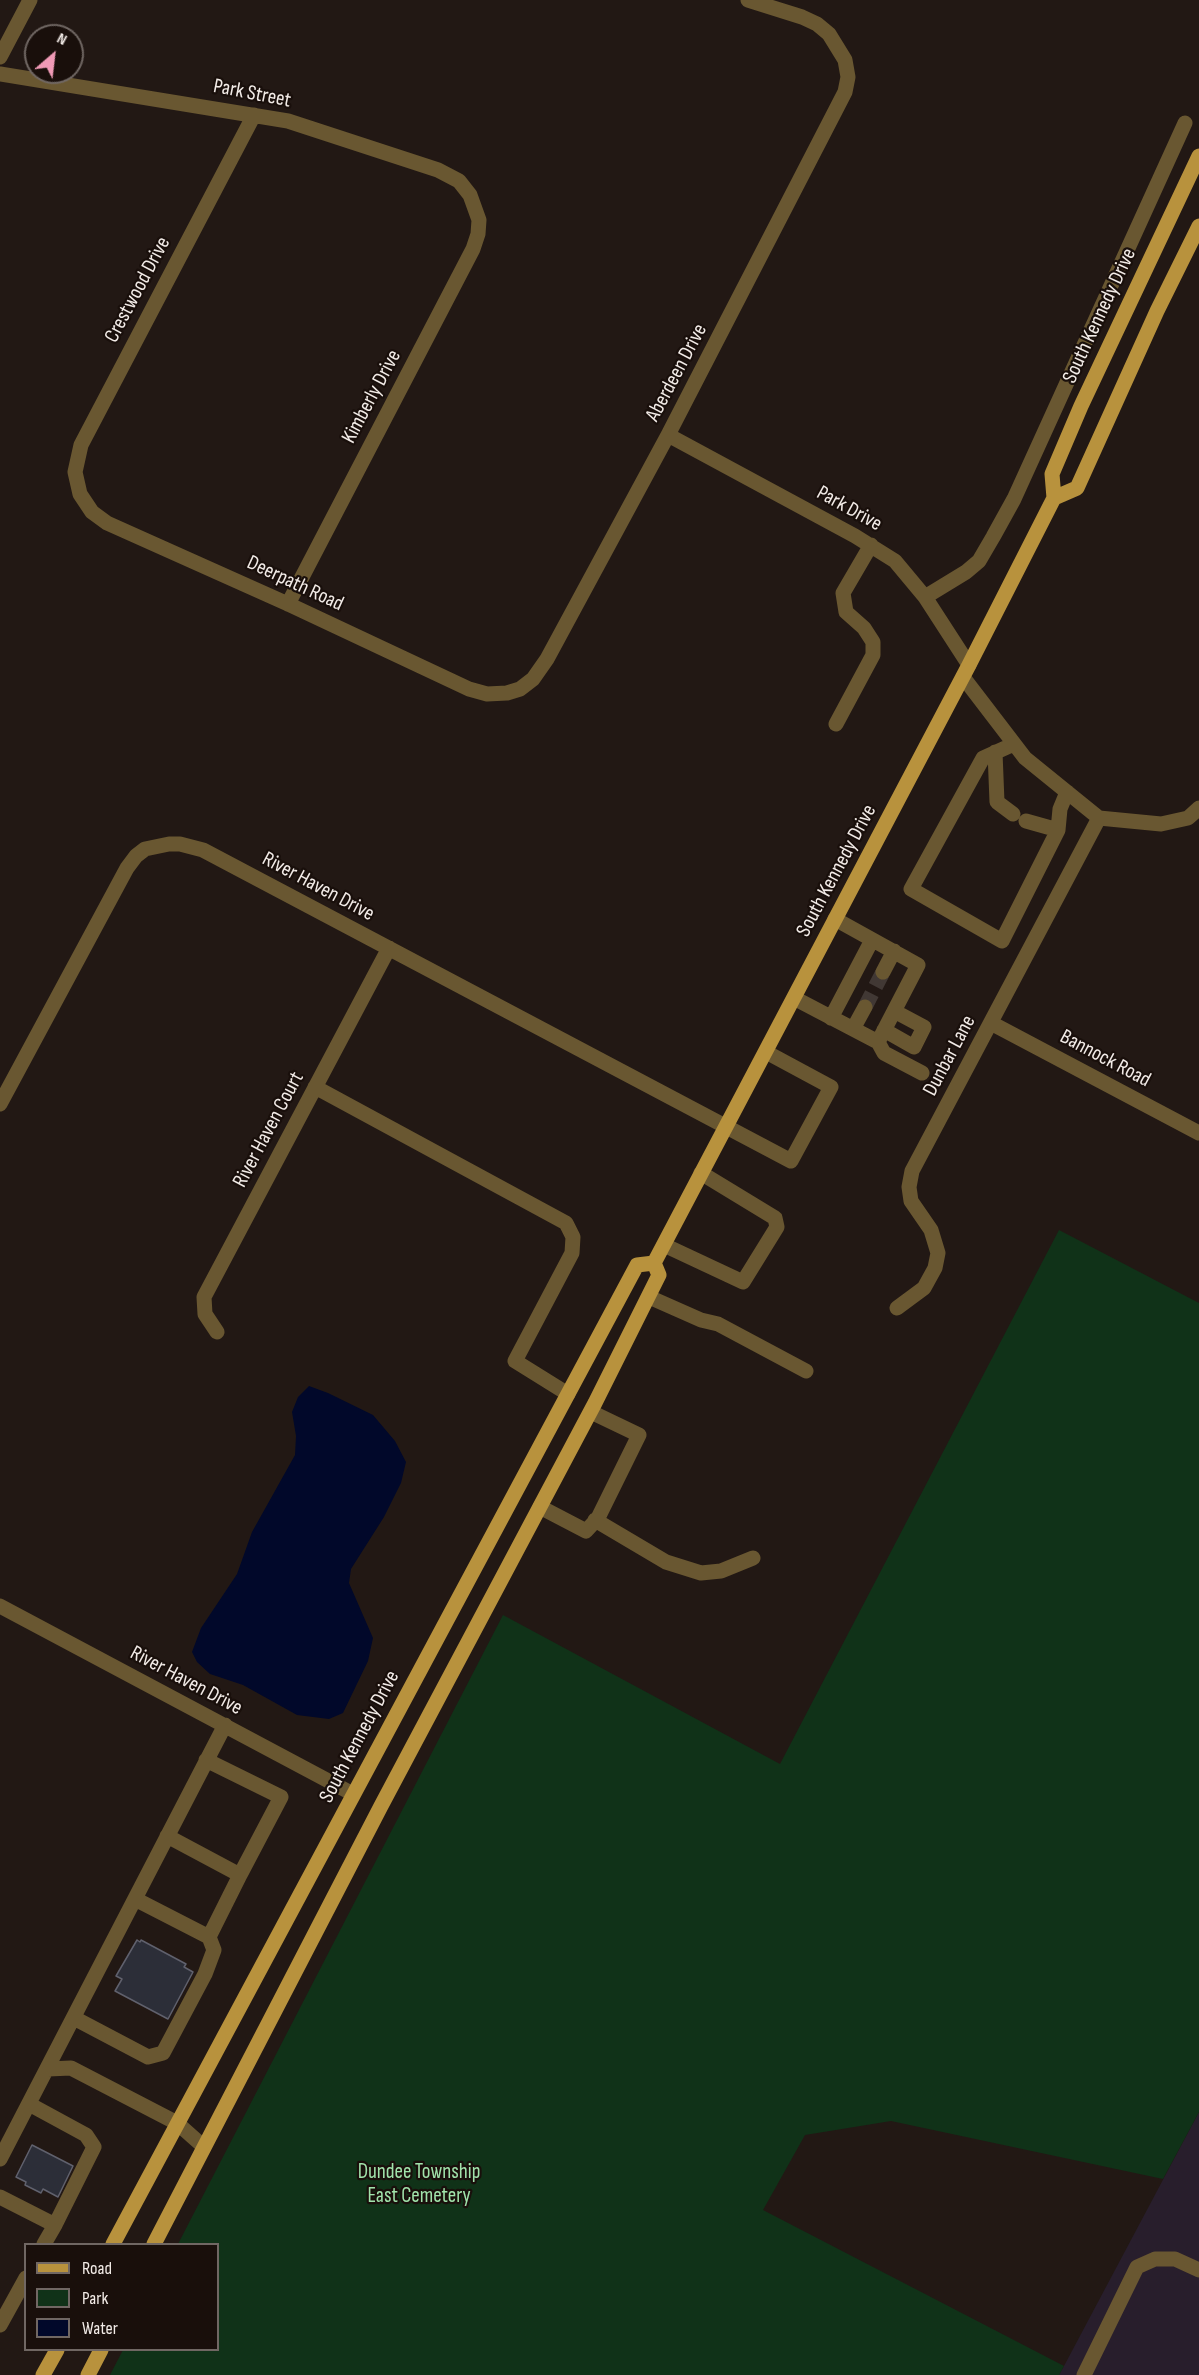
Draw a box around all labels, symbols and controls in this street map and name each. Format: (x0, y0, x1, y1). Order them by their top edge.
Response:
north arrow (24, 24, 84, 84)
text: N (54, 29, 70, 50)
street label: Park Street (211, 74, 293, 114)
street label: Crestwood Drive (100, 233, 176, 347)
street label: South Kennedy Drive (1058, 244, 1142, 388)
street label: Aberdeen Drive (641, 320, 713, 426)
street label: Kimberly Drive (337, 346, 407, 448)
street label: Park Drive (812, 481, 886, 537)
street label: Deerpath Road (243, 551, 347, 617)
street label: South Kennedy Drive (792, 801, 882, 941)
street label: River Haven Drive (258, 847, 378, 927)
street label: Dunbar Lane (918, 1011, 982, 1101)
street label: Bannock Road (1055, 1025, 1155, 1093)
street label: River Haven Court (228, 1068, 310, 1192)
street label: River Haven Drive (126, 1641, 246, 1721)
street label: South Kennedy Drive (315, 1667, 405, 1807)
park label: Dundee Township East Cemetery (358, 2160, 480, 2210)
legend (24, 2243, 219, 2351)
text: Road (82, 2258, 112, 2279)
text: Park (82, 2288, 108, 2309)
text: Water (82, 2318, 118, 2339)

